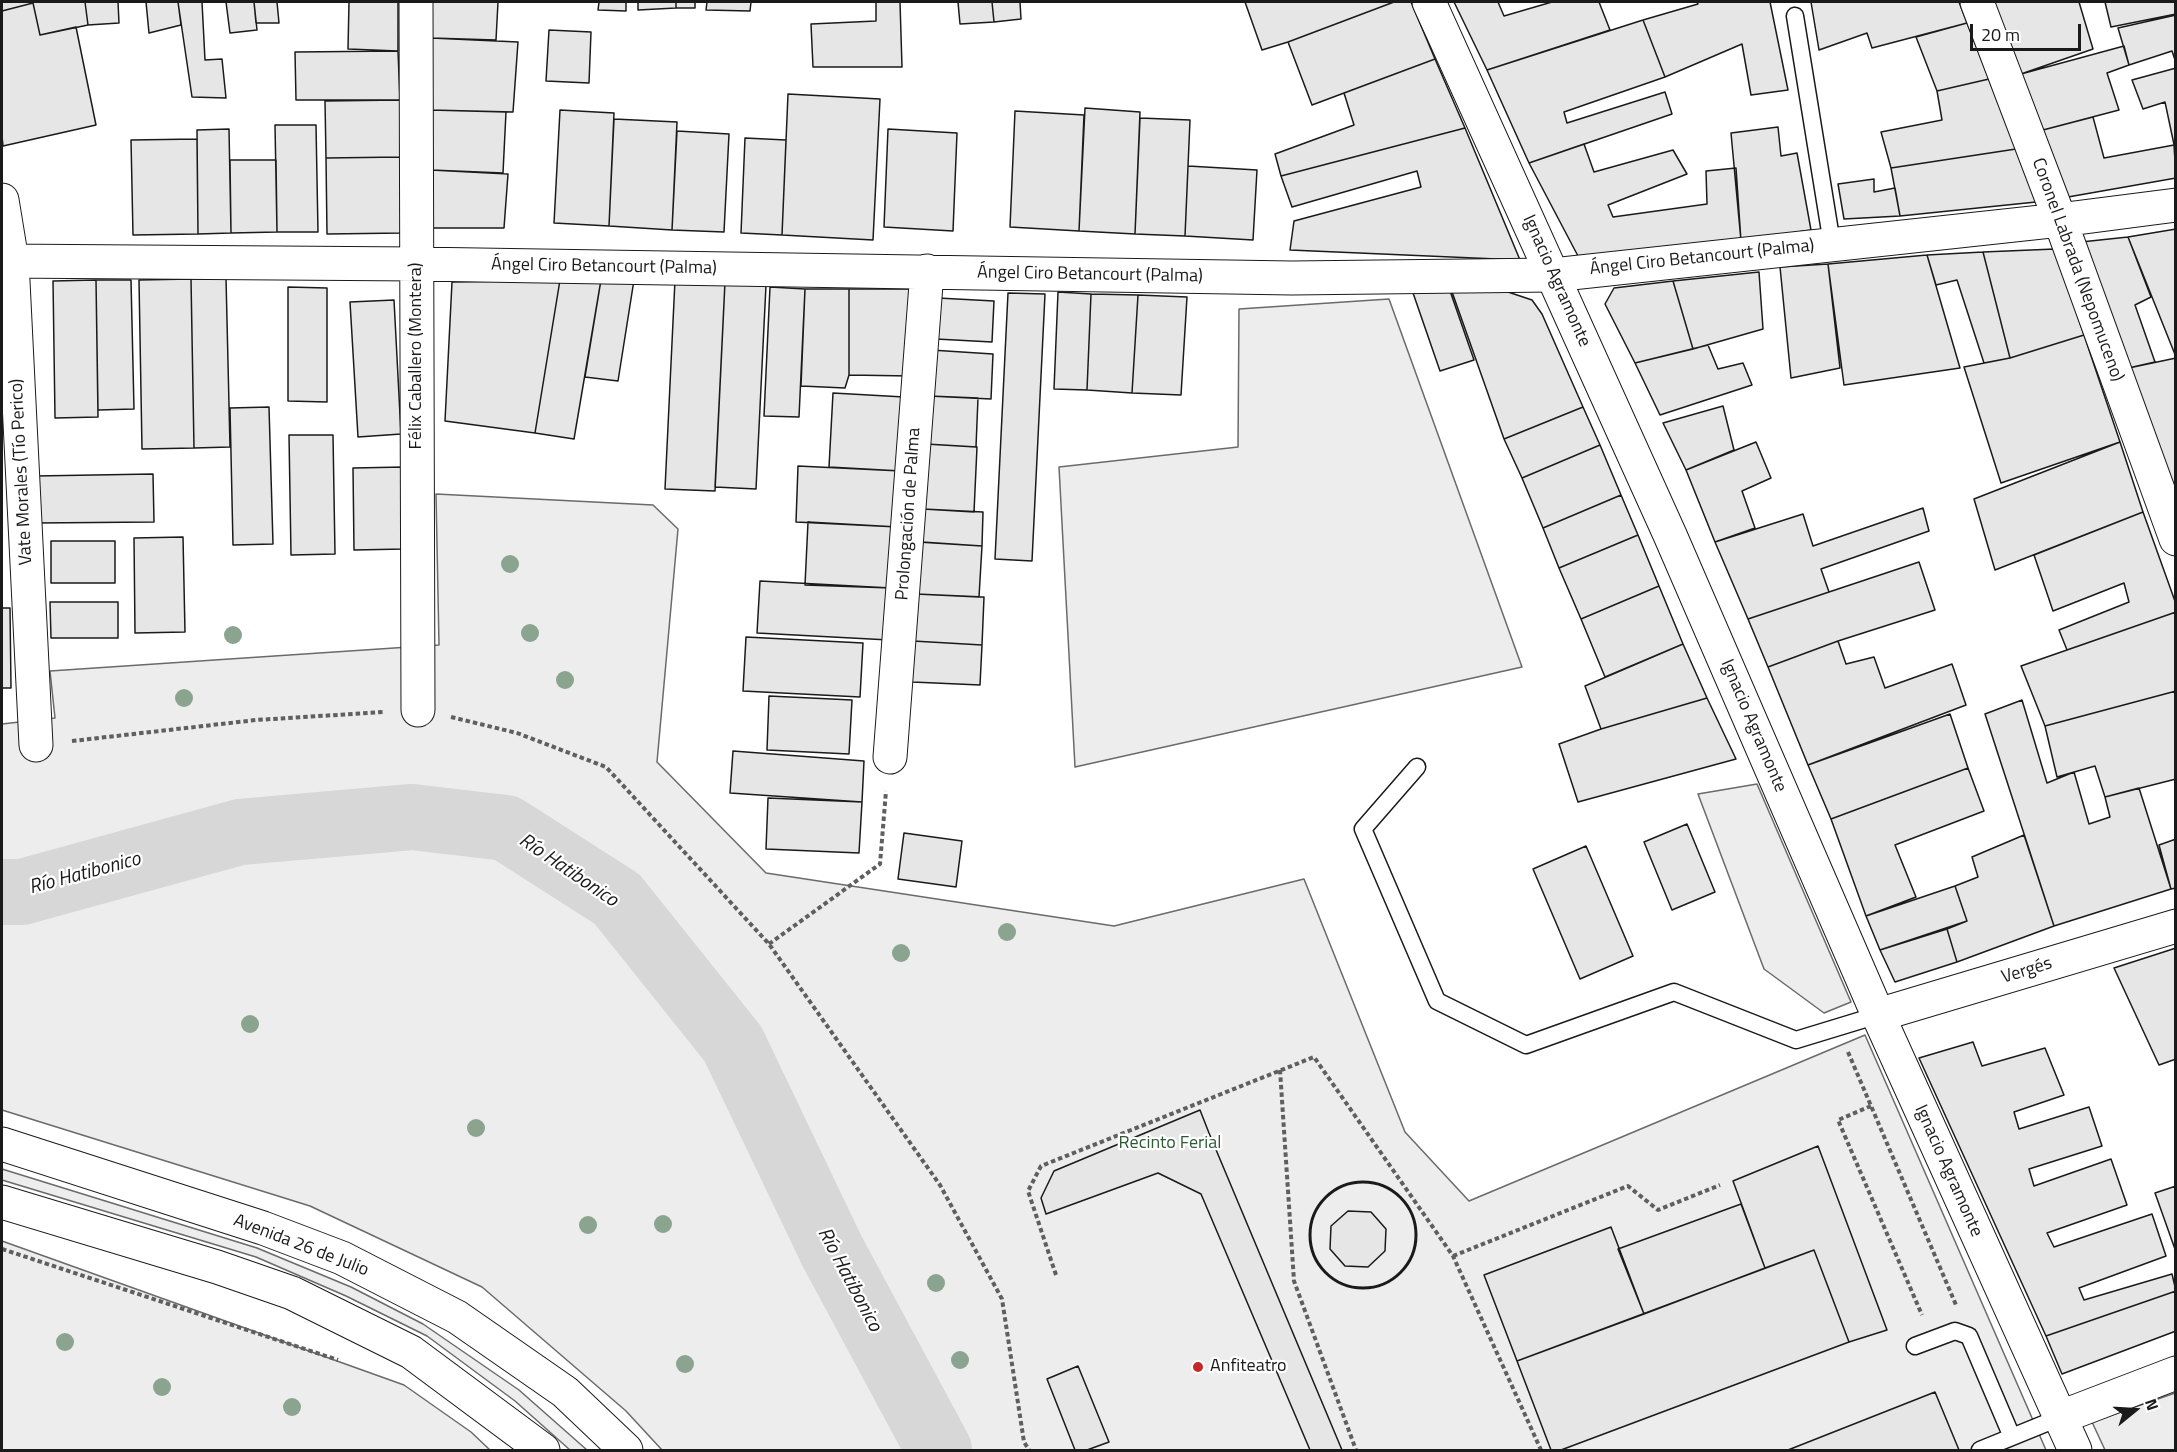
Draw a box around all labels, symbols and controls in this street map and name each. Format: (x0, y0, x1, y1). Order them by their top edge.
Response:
scale bar (1973, 12, 2084, 50)
text: 20 m (1981, 21, 2020, 48)
street label: Coronel Labrada (Nepomuceno) (2026, 155, 2128, 385)
street label: Ignacio Agramonte (1517, 212, 1595, 350)
street label: Ángel Ciro Betancourt (Palma) (1589, 235, 1815, 281)
street label: Ángel Ciro Betancourt (Palma) (491, 254, 717, 280)
street label: Ángel Ciro Betancourt (Palma) (977, 262, 1203, 288)
street label: Félix Caballero (Montera) (406, 263, 428, 449)
street label: Vate Morales (Tío Perico) (6, 378, 38, 566)
street label: Prolongación de Palma (892, 427, 926, 601)
street label: Ignacio Agramonte (1715, 656, 1791, 796)
water label: Río Hatibonico (514, 829, 622, 913)
water label: Río Hatibonico (27, 848, 143, 900)
street label: Vergés (1999, 953, 2055, 989)
street label: Ignacio Agramonte (1909, 1102, 1987, 1240)
park label: Recinto Ferial (1119, 1133, 1221, 1155)
street label: Avenida 26 de Julio (230, 1210, 372, 1282)
water label: Río Hatibonico (812, 1224, 886, 1336)
place label: Anfiteatro (1210, 1356, 1287, 1378)
marker: Anfiteatro (1191, 1360, 1205, 1374)
north arrow (2105, 1380, 2165, 1440)
text: N (2139, 1395, 2165, 1413)

